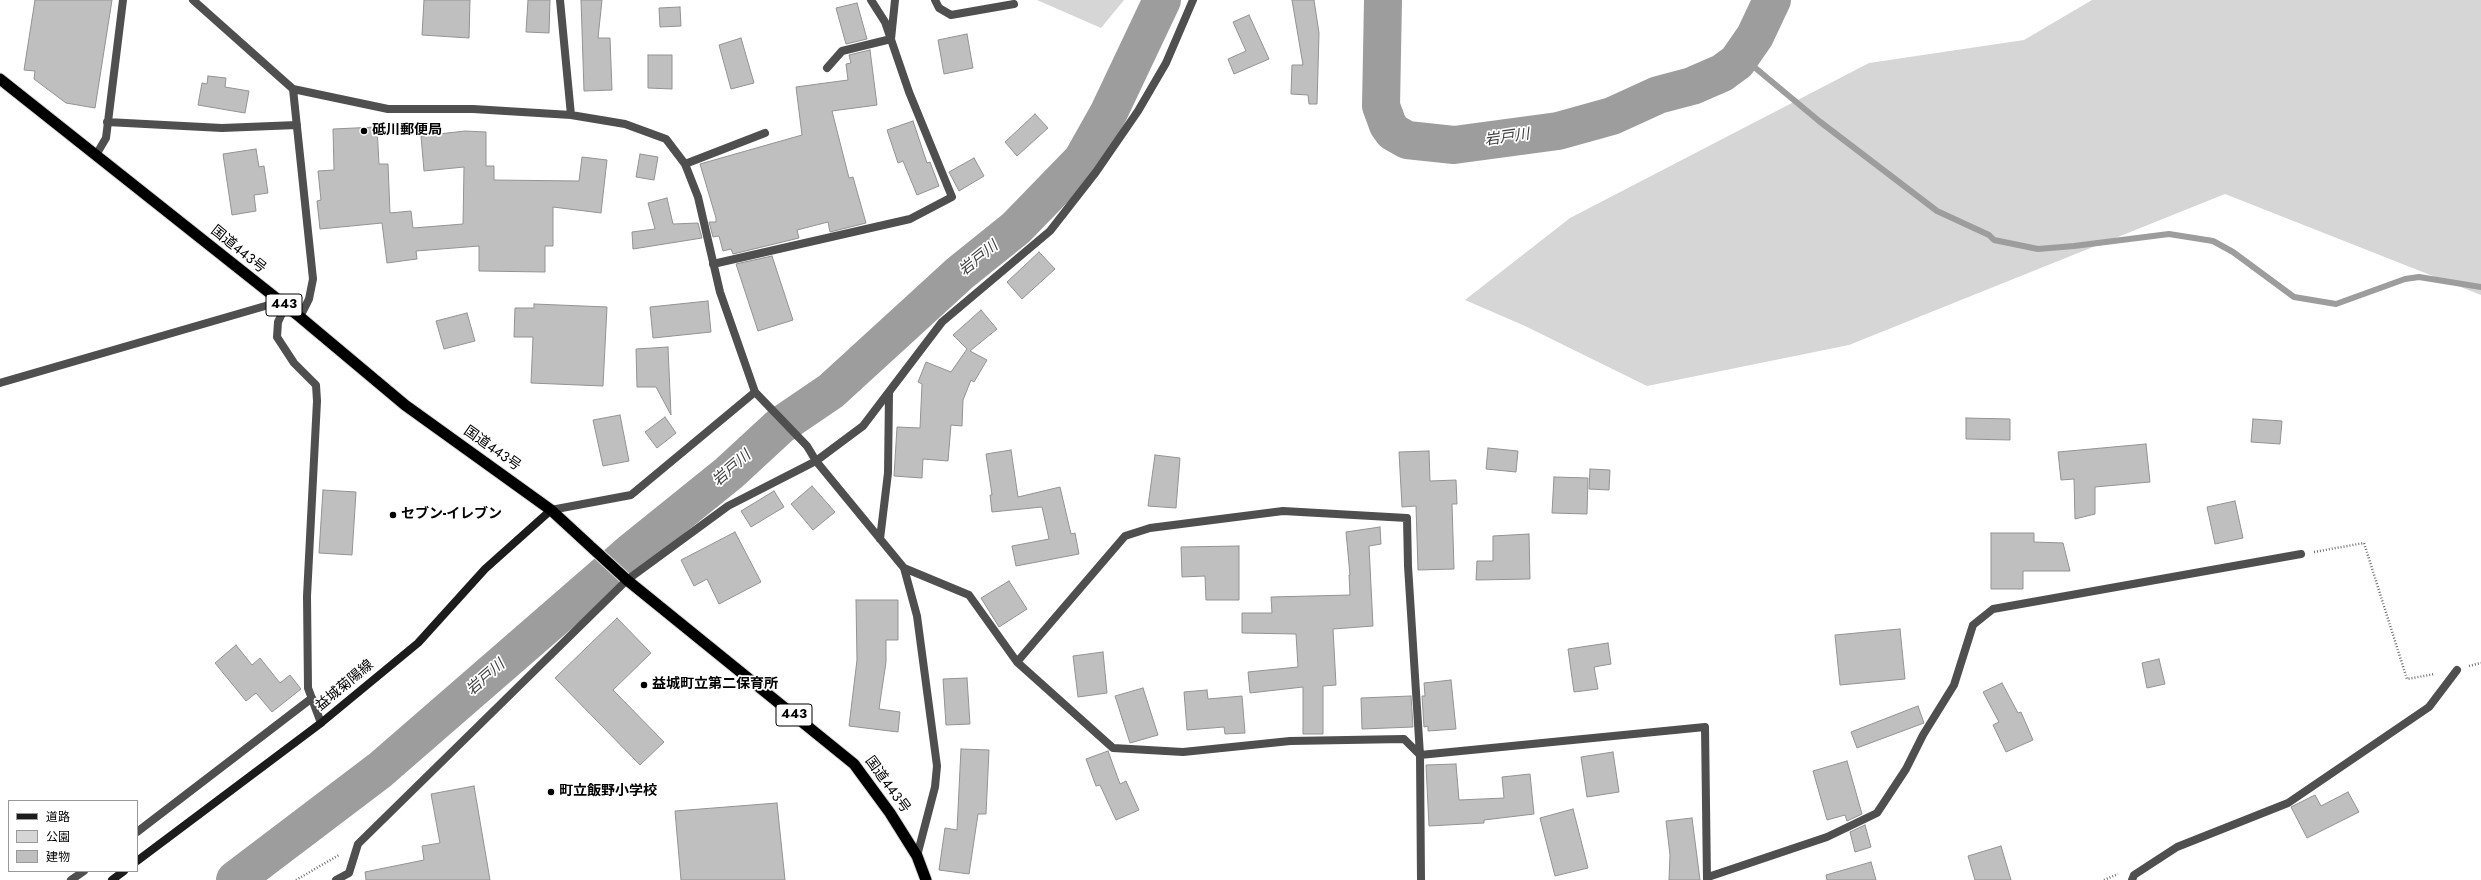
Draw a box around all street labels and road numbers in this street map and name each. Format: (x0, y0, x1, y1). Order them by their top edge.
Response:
street label: 国道443号 (207, 223, 269, 277)
road number: 443 (266, 294, 302, 316)
street label: 国道443号 (460, 423, 524, 475)
street label: 益城菊陽線 (313, 657, 377, 715)
road number: 443 (776, 704, 812, 726)
street label: 国道443号 (861, 753, 913, 817)

